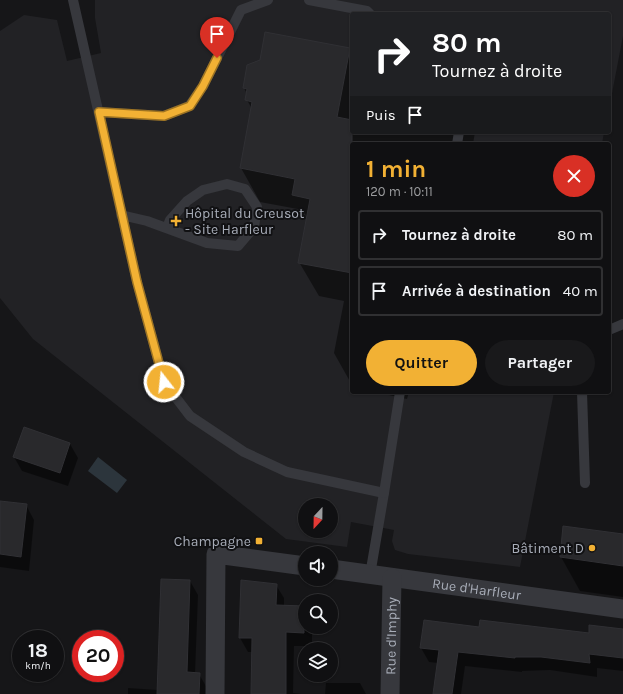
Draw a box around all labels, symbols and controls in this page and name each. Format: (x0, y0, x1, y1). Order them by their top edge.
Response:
pin (200, 17, 234, 58)
icon: arrive (206, 23, 228, 45)
text: 80 m (432, 26, 501, 59)
icon: right (366, 28, 418, 80)
text: Tournez à droite (432, 60, 562, 82)
icon: arrive (404, 104, 426, 126)
text: Puis (366, 106, 396, 124)
text: 1 min (366, 155, 426, 183)
button: close (553, 155, 595, 197)
text: 120 m · 10:11 (366, 184, 433, 199)
place label: Hôpital du Creusot - Site Harfleur (185, 205, 304, 238)
marker: Hôpital du Creusot - Site Harfleur (170, 215, 182, 227)
icon: right (368, 224, 390, 246)
text: Tournez à droite (402, 226, 516, 244)
text: 80 m (557, 226, 593, 244)
icon: arrive (368, 280, 390, 302)
text: Arrivée à destination (402, 282, 551, 300)
text: 40 m (563, 282, 598, 300)
button: Quitter (366, 340, 477, 386)
button: Partager (485, 340, 595, 386)
position arrow (143, 361, 185, 403)
north arrow (298, 498, 338, 538)
map controls (298, 498, 338, 682)
place label: Champagne (174, 533, 251, 550)
marker: Champagne (254, 536, 264, 546)
place label: Bâtiment D (512, 540, 584, 557)
marker: Bâtiment D (587, 543, 597, 553)
button: sound (298, 546, 338, 586)
street label: Rue d'Harfleur (431, 574, 523, 604)
button: search (298, 594, 338, 634)
street label: Rue d'Imphy (382, 596, 400, 675)
speed limit sign: 20 (72, 630, 124, 682)
text: 18 (28, 639, 48, 662)
button: layers (298, 642, 338, 682)
text: km/h (25, 660, 51, 672)

